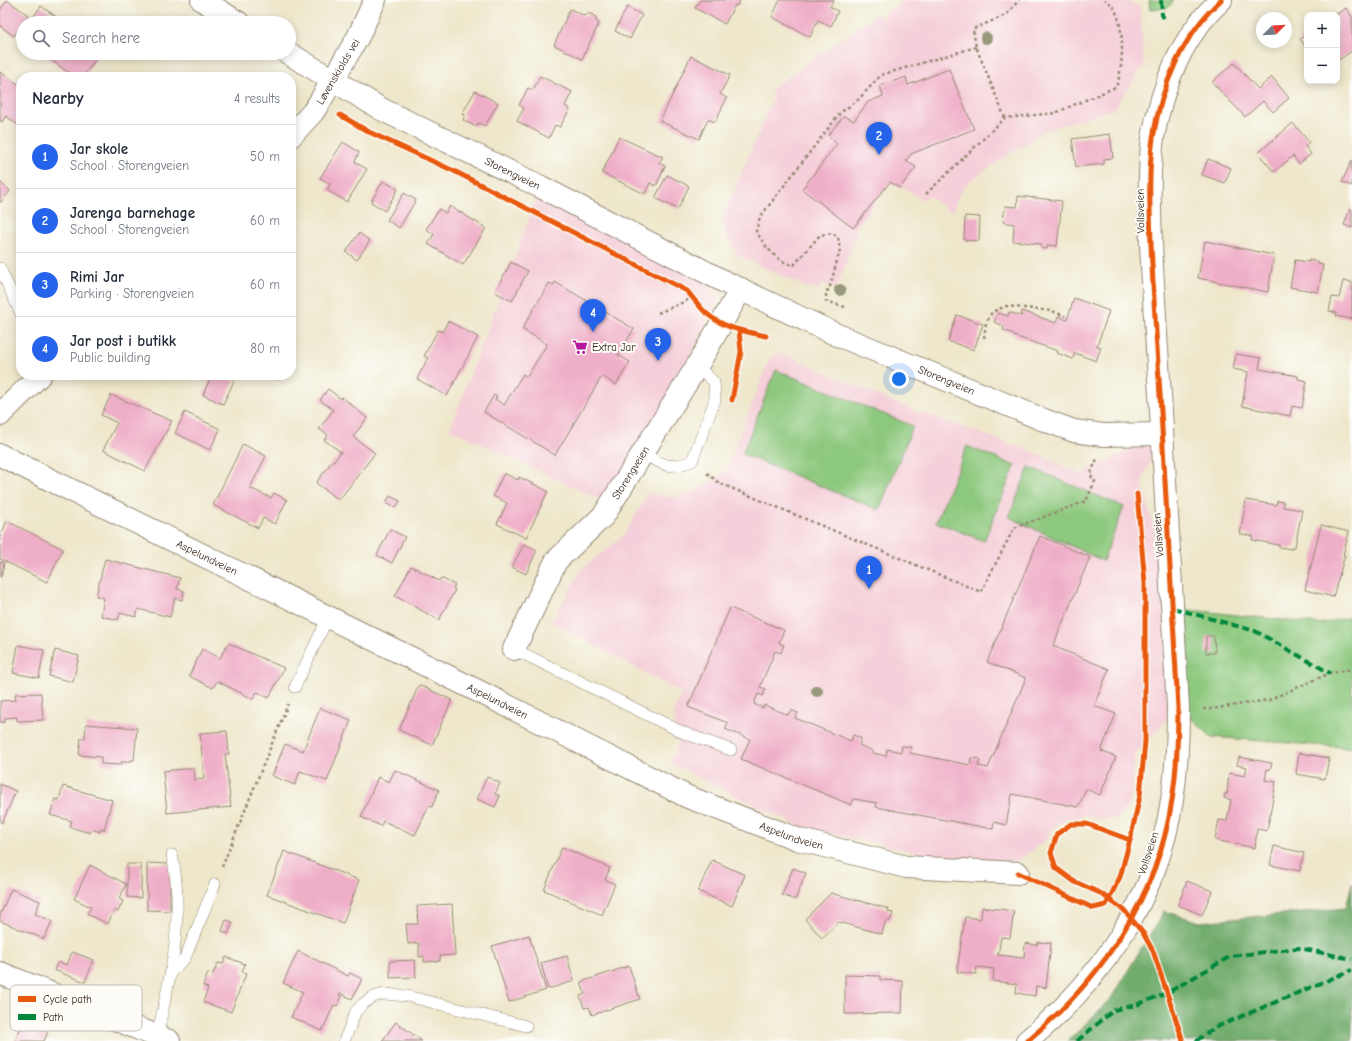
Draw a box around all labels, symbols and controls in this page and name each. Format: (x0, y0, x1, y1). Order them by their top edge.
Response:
north arrow (1256, 12, 1292, 48)
map controls (1304, 12, 1340, 84)
button: + (1304, 12, 1340, 48)
search box (16, 16, 296, 60)
icon: search (30, 27, 52, 49)
text: Search here (62, 29, 140, 47)
street label: Løvenskiolds vei (314, 36, 363, 107)
button: − (1304, 48, 1340, 84)
text: Nearby (32, 89, 83, 108)
text: 4 results (234, 91, 280, 106)
pin: 2 (866, 122, 892, 155)
text: Jar skole (70, 140, 128, 158)
text: 1 (42, 149, 48, 164)
text: 50 m (250, 149, 280, 164)
street label: Storengveien (482, 155, 542, 193)
text: School · Storengveien (70, 158, 189, 173)
street label: Vollsveien (1134, 189, 1147, 233)
text: Jarenga barnehage (70, 204, 195, 222)
text: 2 (42, 213, 48, 228)
text: 60 m (250, 213, 280, 228)
text: School · Storengveien (70, 222, 189, 237)
text: Rimi Jar (70, 268, 124, 286)
text: 3 (42, 277, 48, 292)
text: 60 m (250, 277, 280, 292)
text: Parking · Storengveien (70, 286, 194, 301)
pin: 4 (580, 299, 606, 332)
pin: 3 (645, 328, 671, 361)
text: Jar post i butikk (70, 332, 176, 350)
supermarket icon: Extra Jar (571, 338, 589, 356)
text: 4 (42, 341, 48, 356)
text: 80 m (250, 341, 280, 356)
place label: Extra Jar (592, 341, 636, 354)
text: Public building (70, 350, 151, 365)
street label: Storengveien (916, 363, 977, 398)
your location (889, 369, 909, 389)
street label: Storengveien (609, 444, 652, 502)
street label: Vollsveien (1150, 512, 1167, 558)
street label: Aspelundveien (174, 537, 240, 578)
pin: 1 (856, 556, 882, 589)
street label: Aspelundveien (465, 681, 530, 722)
street label: Aspelundveien (758, 819, 825, 853)
street label: Vollsveien (1135, 830, 1162, 876)
legend (10, 985, 142, 1031)
text: Cycle path (43, 993, 92, 1006)
text: Path (43, 1011, 64, 1024)

